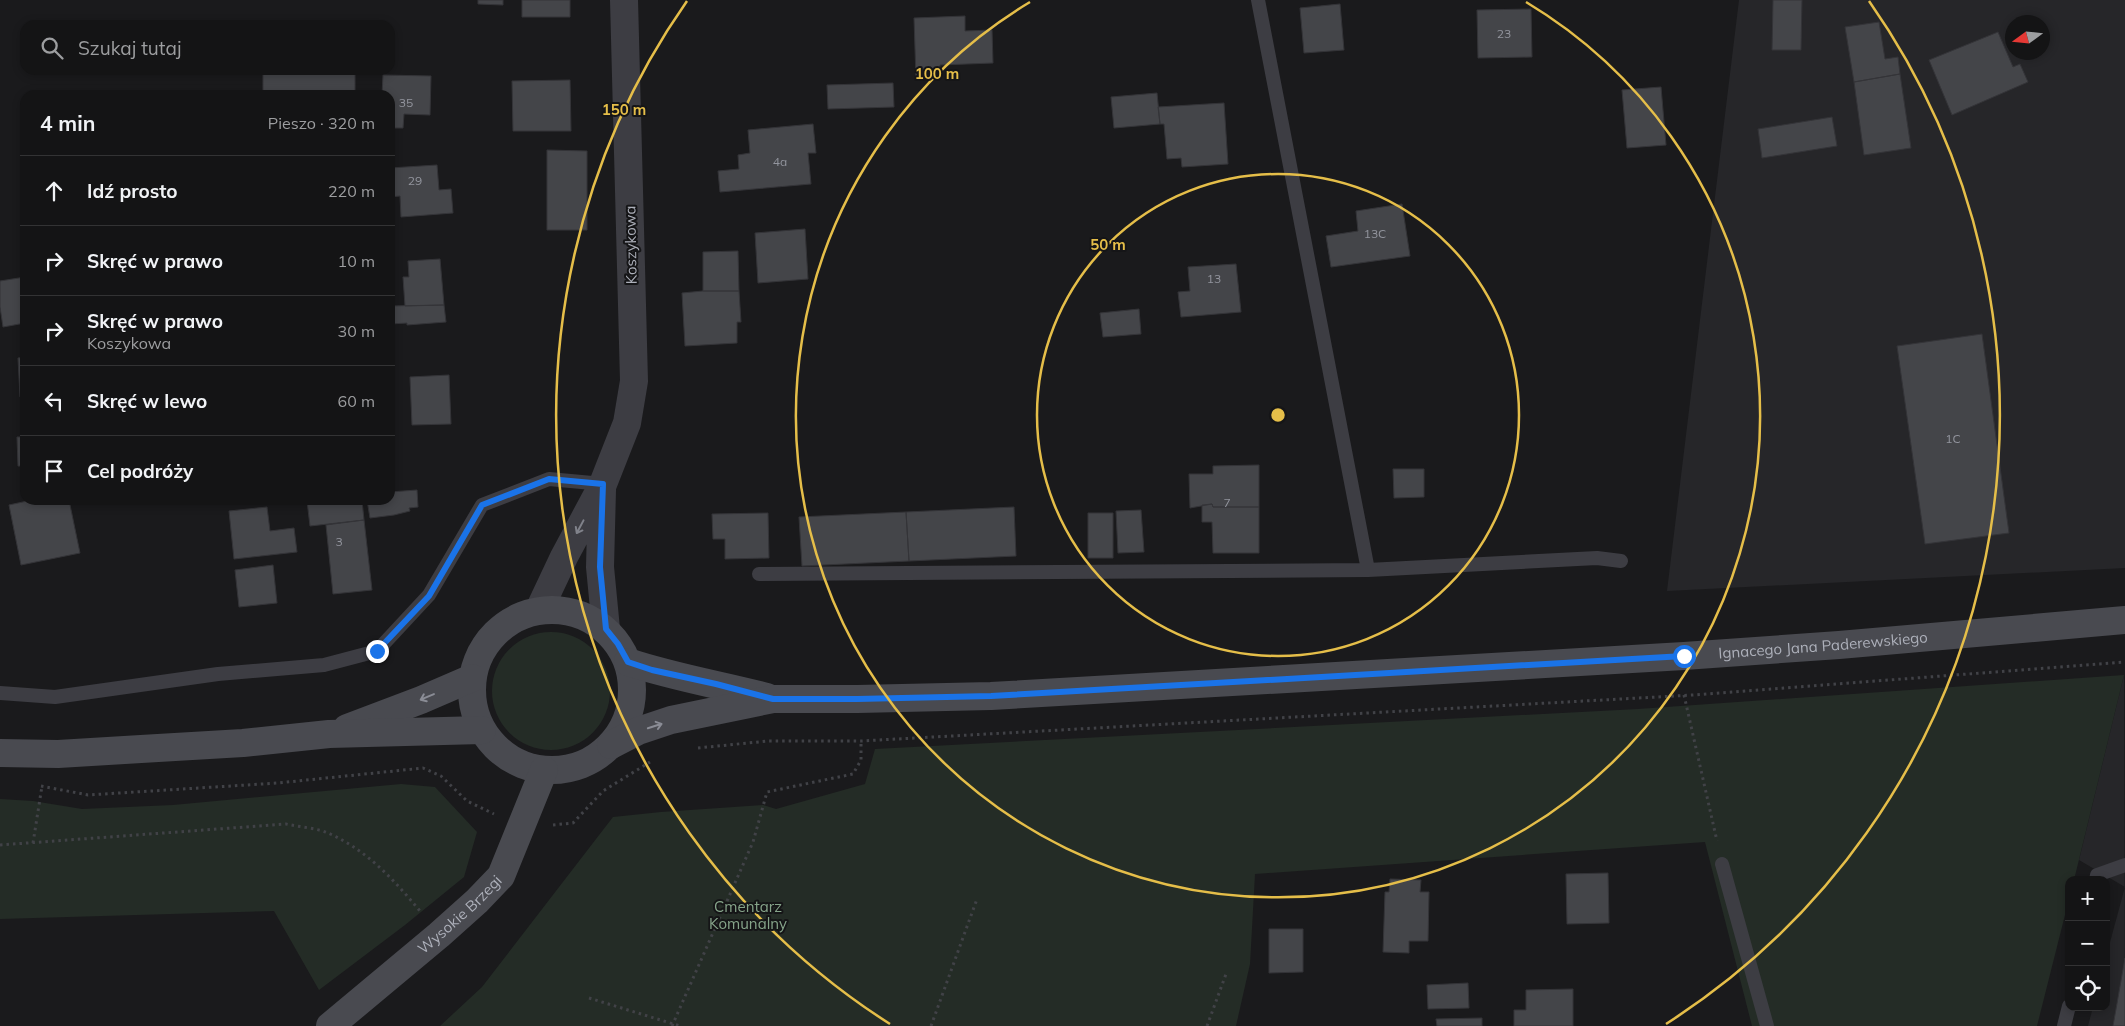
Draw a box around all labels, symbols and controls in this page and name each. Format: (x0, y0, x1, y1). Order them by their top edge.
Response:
north arrow (2005, 15, 2050, 60)
search box (20, 20, 395, 75)
house number: 23 (1497, 26, 1511, 41)
icon: search (38, 34, 66, 62)
text: Szukaj tutaj (78, 36, 181, 60)
text: 100 m (915, 64, 959, 83)
house number: 35 (399, 95, 413, 110)
text: 150 m (602, 100, 646, 119)
text: 4 min (40, 110, 95, 136)
text: Pieszo · 320 m (268, 113, 375, 133)
house number: 4a (773, 154, 787, 169)
house number: 29 (408, 173, 422, 188)
icon: ahead (40, 177, 68, 205)
text: Idź prosto (87, 179, 178, 203)
text: 220 m (328, 181, 375, 201)
street label: Koszykowa (620, 205, 641, 285)
house number: 13C (1364, 226, 1386, 241)
text: 50 m (1090, 235, 1126, 254)
icon: right (40, 247, 68, 275)
text: Skręć w prawo (87, 249, 223, 273)
text: 10 m (338, 251, 375, 271)
house number: 13 (1207, 271, 1221, 286)
text: Skręć w prawo (87, 309, 223, 333)
icon: right (40, 317, 68, 345)
text: 30 m (338, 321, 375, 341)
text: Koszykowa (87, 333, 171, 353)
icon: left (40, 387, 68, 415)
text: Skręć w lewo (87, 389, 207, 413)
text: 60 m (338, 391, 375, 411)
centre of rings (1269, 406, 1287, 424)
house number: 1C (1945, 431, 1961, 446)
icon: arrive (40, 457, 68, 485)
text: Cel podróży (87, 459, 193, 483)
house number: 7 (1223, 495, 1231, 510)
one-way arrow (575, 519, 584, 534)
house number: 3 (335, 534, 343, 549)
street label: Ignacego Jana Paderewskiego (1718, 627, 1928, 663)
route end (366, 640, 389, 663)
route start (1673, 645, 1696, 668)
one-way arrow (420, 693, 435, 702)
one-way arrow (647, 720, 663, 730)
street label: Wysokie Brzegi (414, 871, 506, 958)
map controls (2065, 876, 2110, 1011)
button: + (2065, 876, 2110, 921)
park label: Cmentarz Komunalny (709, 897, 787, 933)
button: − (2065, 921, 2110, 966)
button: locate (2065, 966, 2110, 1011)

